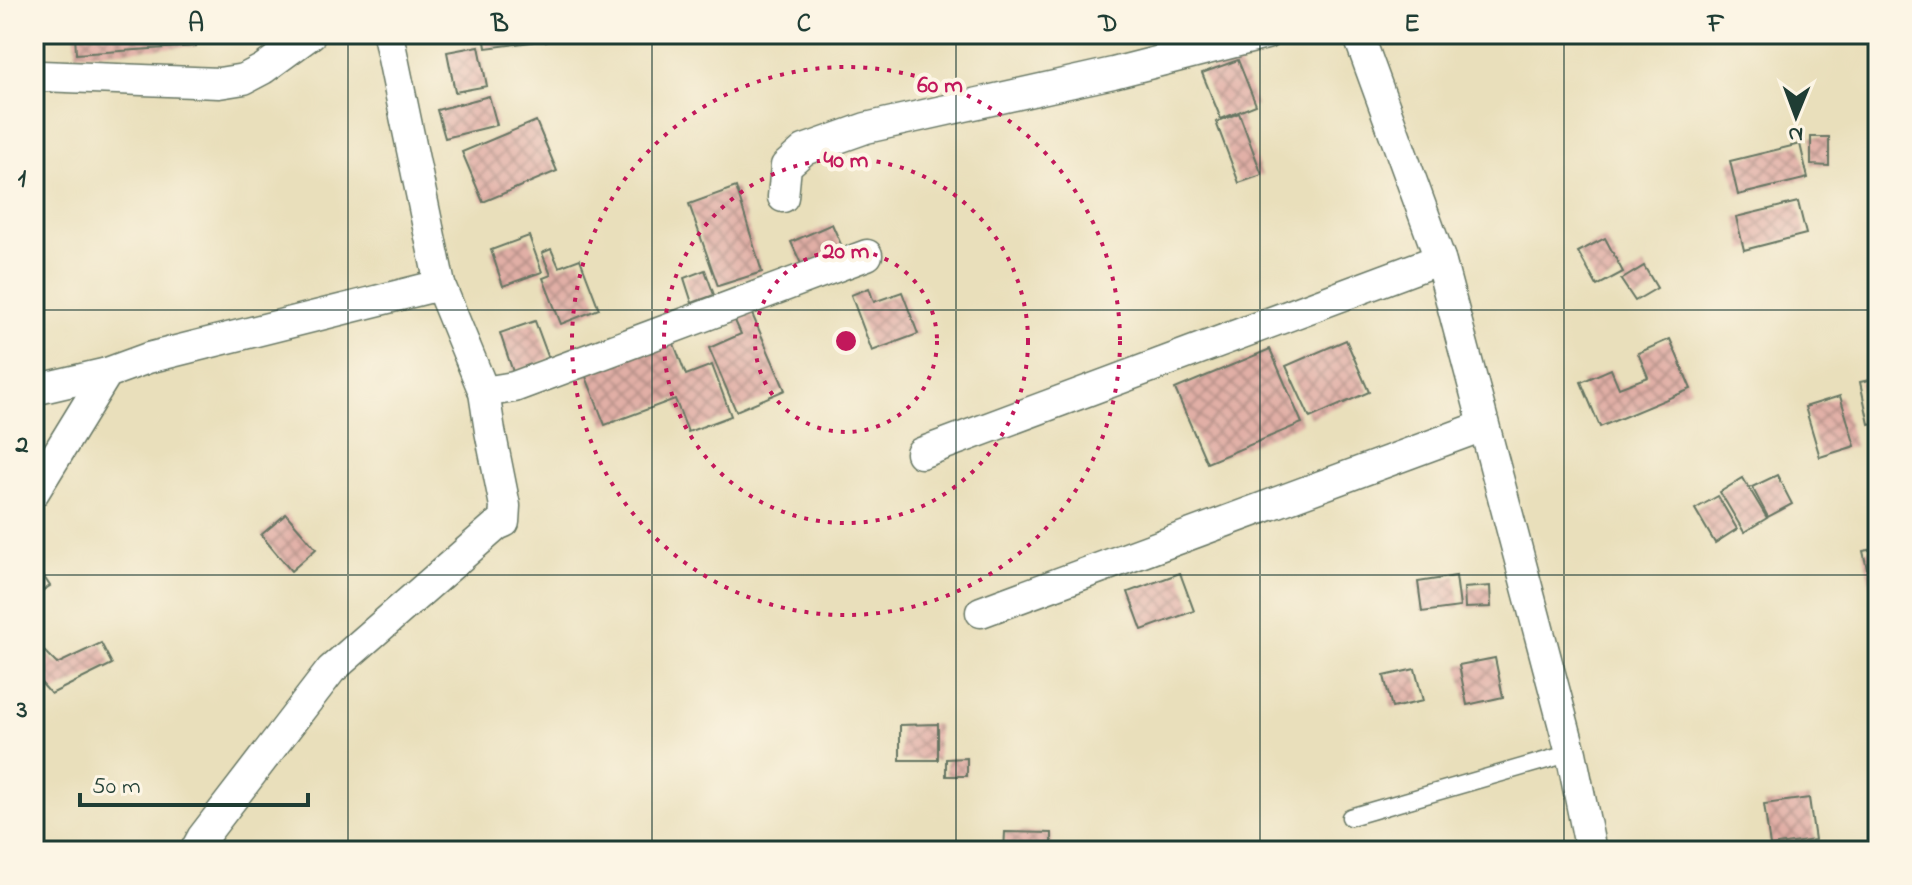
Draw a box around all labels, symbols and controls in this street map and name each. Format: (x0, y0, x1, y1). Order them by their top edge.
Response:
text: A (188, 6, 204, 44)
text: B (490, 6, 509, 44)
text: C (797, 6, 811, 44)
text: D (1097, 6, 1118, 44)
text: E (1404, 6, 1420, 44)
text: F (1706, 6, 1725, 44)
text: 60 m (917, 69, 963, 104)
north arrow (1756, 76, 1836, 156)
text: N (1788, 117, 1803, 149)
text: 40 m (824, 144, 869, 179)
text: 1 (18, 161, 27, 199)
text: 20 m (822, 235, 870, 270)
centre of rings (832, 327, 860, 355)
text: 2 (15, 427, 29, 465)
text: 3 (16, 692, 28, 730)
scale bar (80, 757, 308, 807)
text: 50 m (92, 770, 141, 805)

